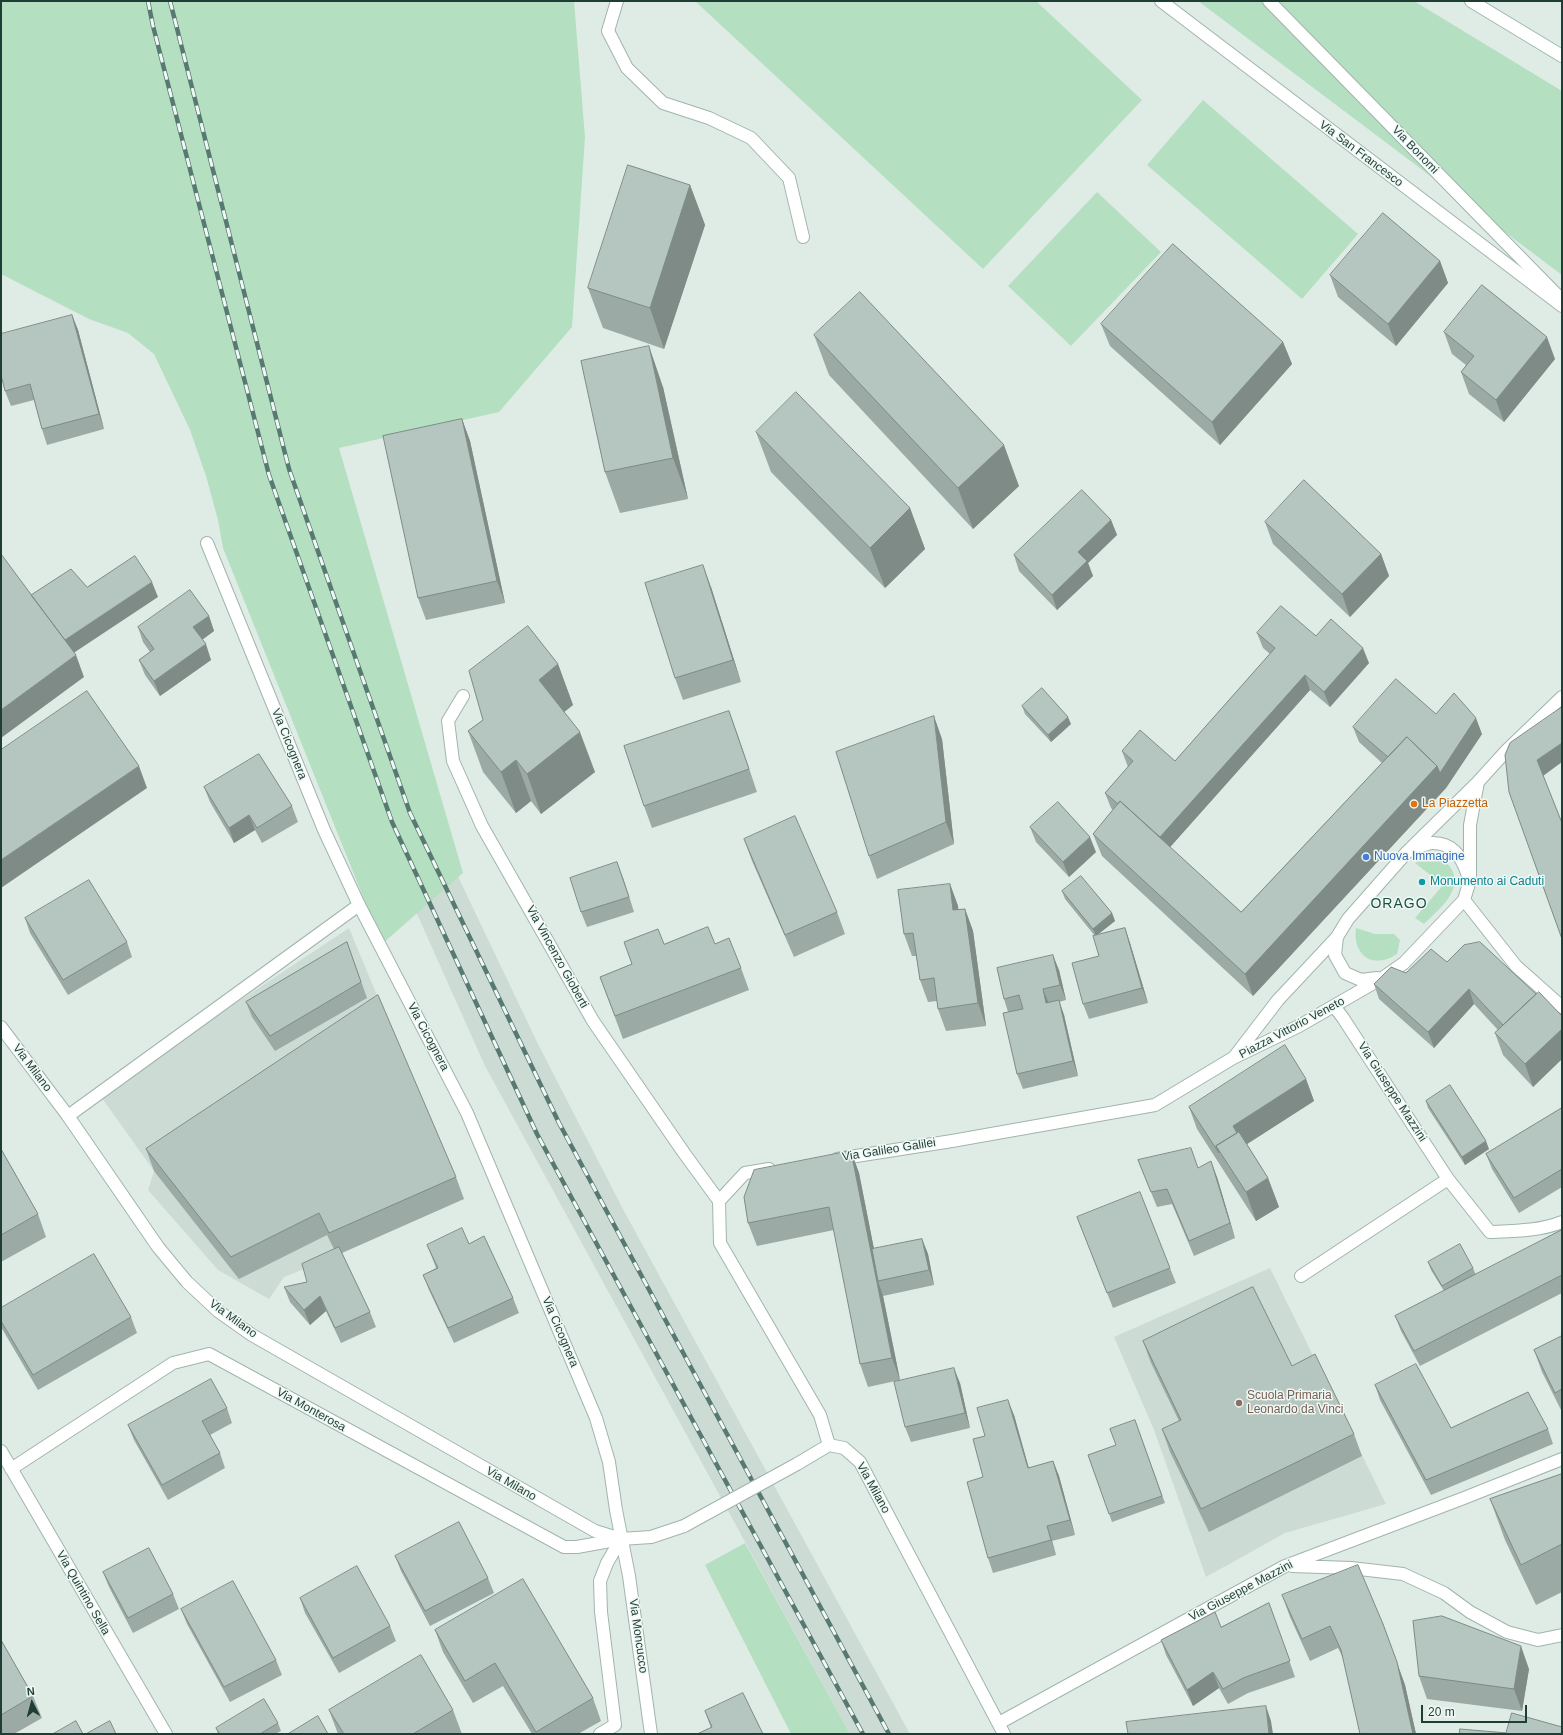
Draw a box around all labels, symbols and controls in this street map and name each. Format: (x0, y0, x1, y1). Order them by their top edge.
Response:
street label: Via San Francesco (1316, 118, 1406, 190)
street label: Via Bonomi (1389, 123, 1441, 177)
street label: Via Cicognera (268, 706, 310, 782)
place label: La Piazzetta (1422, 797, 1488, 811)
marker: La Piazzetta (1409, 799, 1419, 809)
place label: Nuova Immagine (1374, 850, 1465, 864)
marker: Nuova Immagine (1361, 852, 1371, 862)
place label: Monumento ai Caduti (1430, 875, 1544, 889)
marker: Monumento ai Caduti (1417, 877, 1427, 887)
district label: ORAGO (1370, 896, 1428, 912)
street label: Via Vincenzo Gioberti (523, 903, 591, 1011)
street label: Piazza Vittorio Veneto (1237, 994, 1347, 1062)
street label: Via Cicognera (404, 1000, 452, 1074)
street label: Via Giuseppe Mazzini (1354, 1040, 1430, 1144)
street label: Via Milano (9, 1041, 55, 1095)
street label: Via Galileo Galilei (841, 1135, 937, 1165)
street label: Via Cicognera (539, 1295, 581, 1369)
street label: Via Milano (206, 1297, 260, 1341)
street label: Via Monterosa (274, 1385, 348, 1435)
place label: Scuola Primaria Leonardo da Vinci (1247, 1389, 1344, 1417)
marker: Scuola Primaria Leonardo da Vinci (1234, 1398, 1244, 1408)
street label: Via Milano (853, 1460, 893, 1516)
street label: Via Milano (483, 1464, 539, 1504)
street label: Via Quintino Sella (53, 1548, 113, 1638)
street label: Via Giuseppe Mazzini (1186, 1557, 1296, 1625)
street label: Via Moncucco (626, 1598, 650, 1674)
north arrow (12, 1683, 52, 1723)
text: N (26, 1685, 35, 1697)
scale bar (1423, 1697, 1529, 1723)
text: 20 m (1428, 1705, 1455, 1719)

